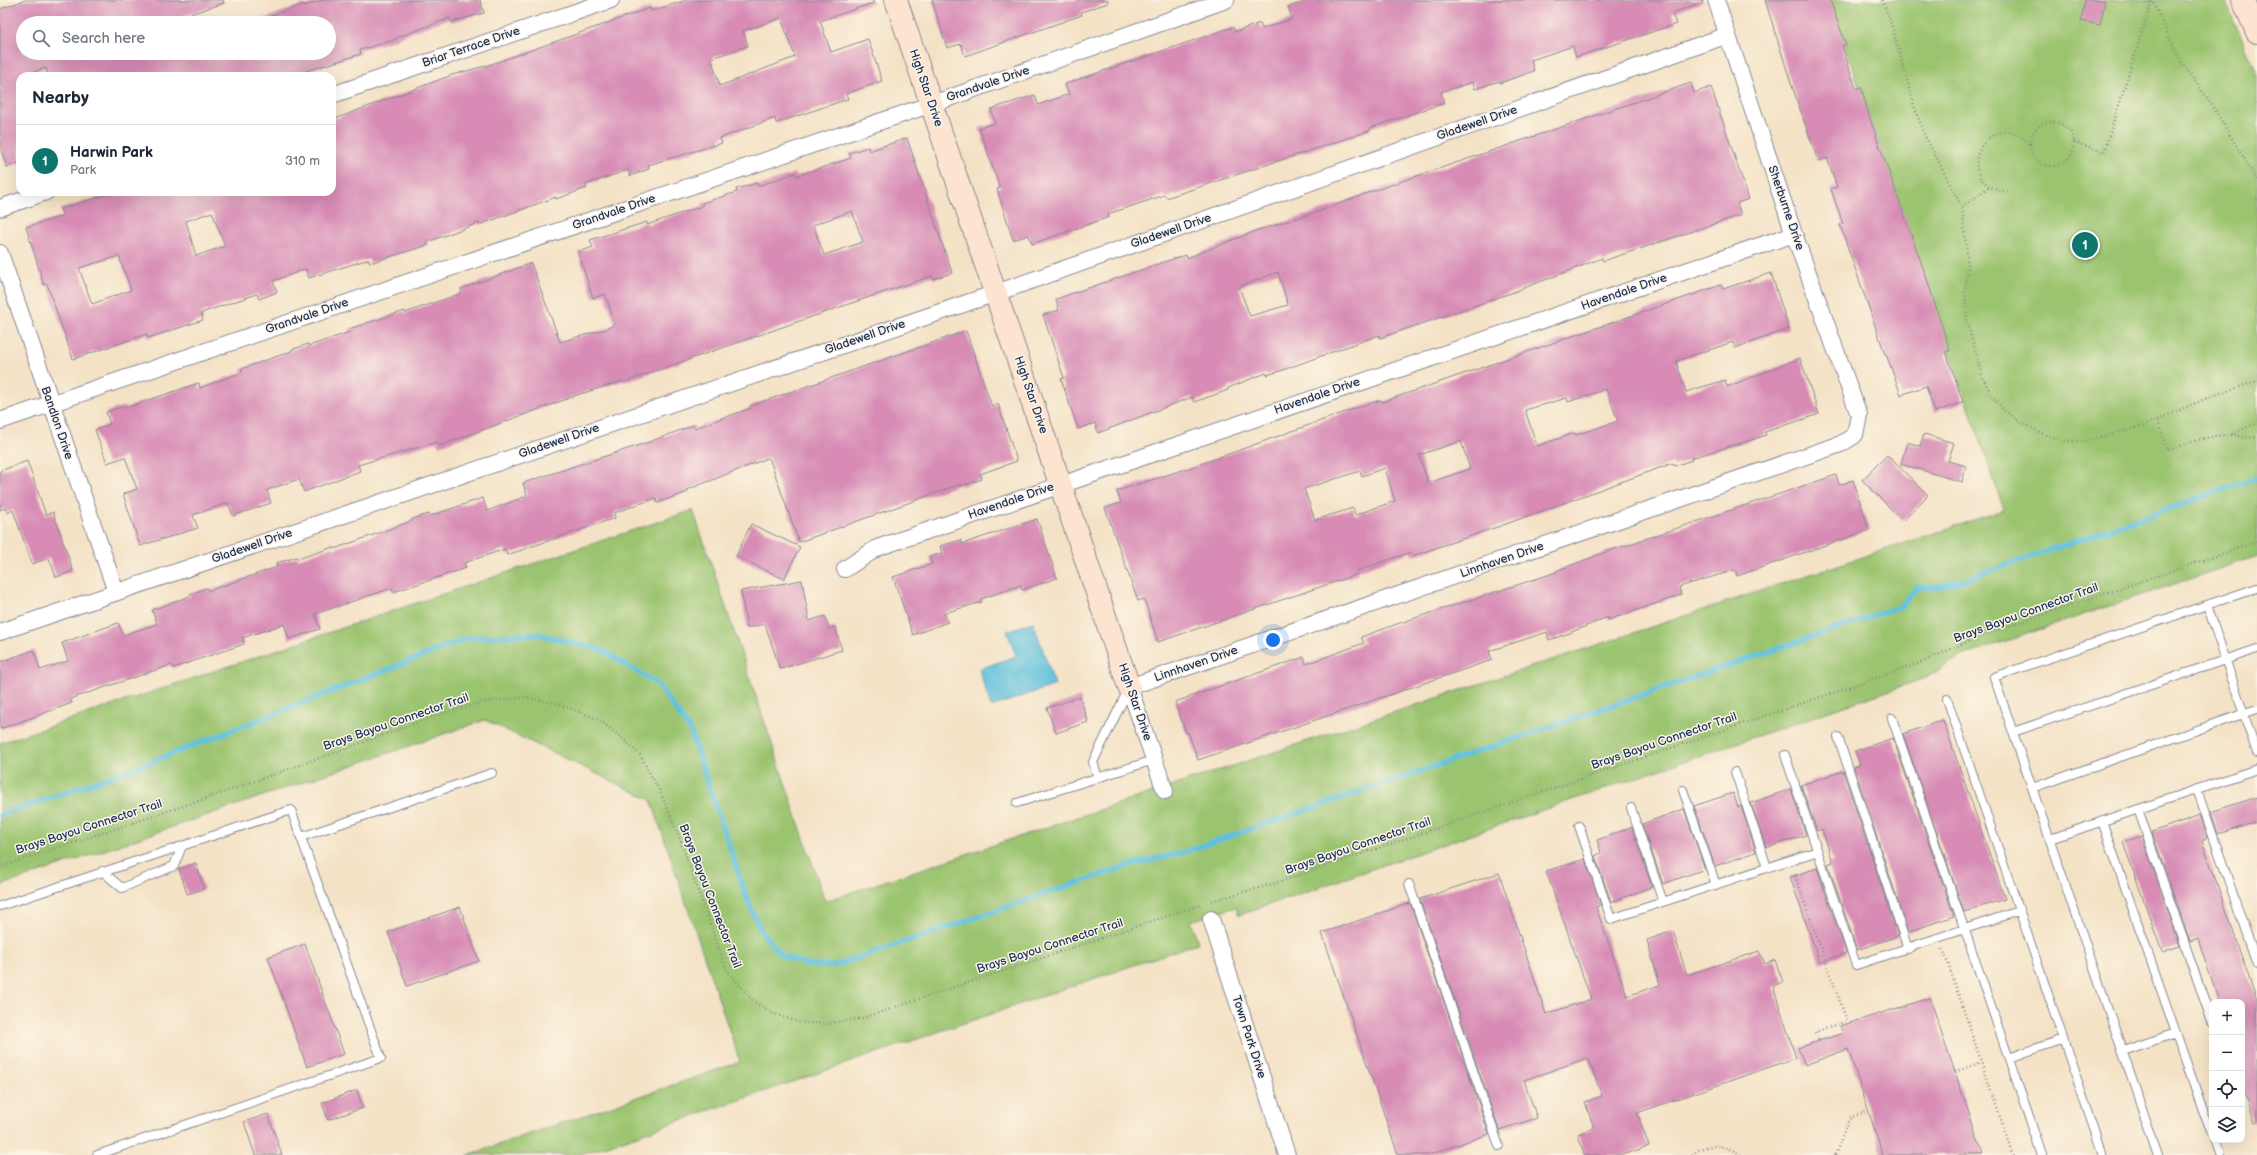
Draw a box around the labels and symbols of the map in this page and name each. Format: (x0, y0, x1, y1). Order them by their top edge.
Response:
street label: Briar Terrace Drive (420, 23, 522, 71)
street label: High Star Drive (906, 47, 946, 129)
street label: Grandvale Drive (944, 63, 1032, 105)
street label: Gladewell Drive (1435, 102, 1519, 144)
street label: Sherburne Drive (1765, 164, 1807, 252)
street label: Grandvale Drive (570, 191, 658, 233)
street label: Gladewell Drive (1129, 210, 1213, 252)
pin: 1 (2072, 230, 2098, 260)
street label: Havendale Drive (1579, 270, 1669, 314)
street label: Grandvale Drive (263, 295, 351, 337)
street label: Gladewell Drive (823, 316, 907, 358)
street label: High Star Drive (1011, 354, 1051, 436)
street label: Havendale Drive (1272, 374, 1362, 418)
street label: Bandlon Drive (37, 384, 77, 462)
street label: Gladewell Drive (517, 420, 601, 462)
street label: Havendale Drive (966, 479, 1056, 523)
street label: Gladewell Drive (210, 525, 294, 567)
street label: Linnhaven Drive (1458, 539, 1546, 581)
street label: Brays Bayou Connector Trail (1952, 580, 2100, 646)
your location (1263, 630, 1283, 650)
street label: Linnhaven Drive (1152, 643, 1240, 685)
street label: High Star Drive (1115, 661, 1155, 743)
street label: Brays Bayou Connector Trail (321, 690, 471, 754)
street label: Brays Bayou Connector Trail (1589, 709, 1739, 773)
street label: Brays Bayou Connector Trail (14, 796, 164, 858)
street label: Brays Bayou Connector Trail (1283, 814, 1433, 878)
street label: Brays Bayou Connector Trail (676, 822, 744, 970)
street label: Brays Bayou Connector Trail (975, 915, 1125, 977)
street label: Town Park Drive (1229, 994, 1269, 1080)

